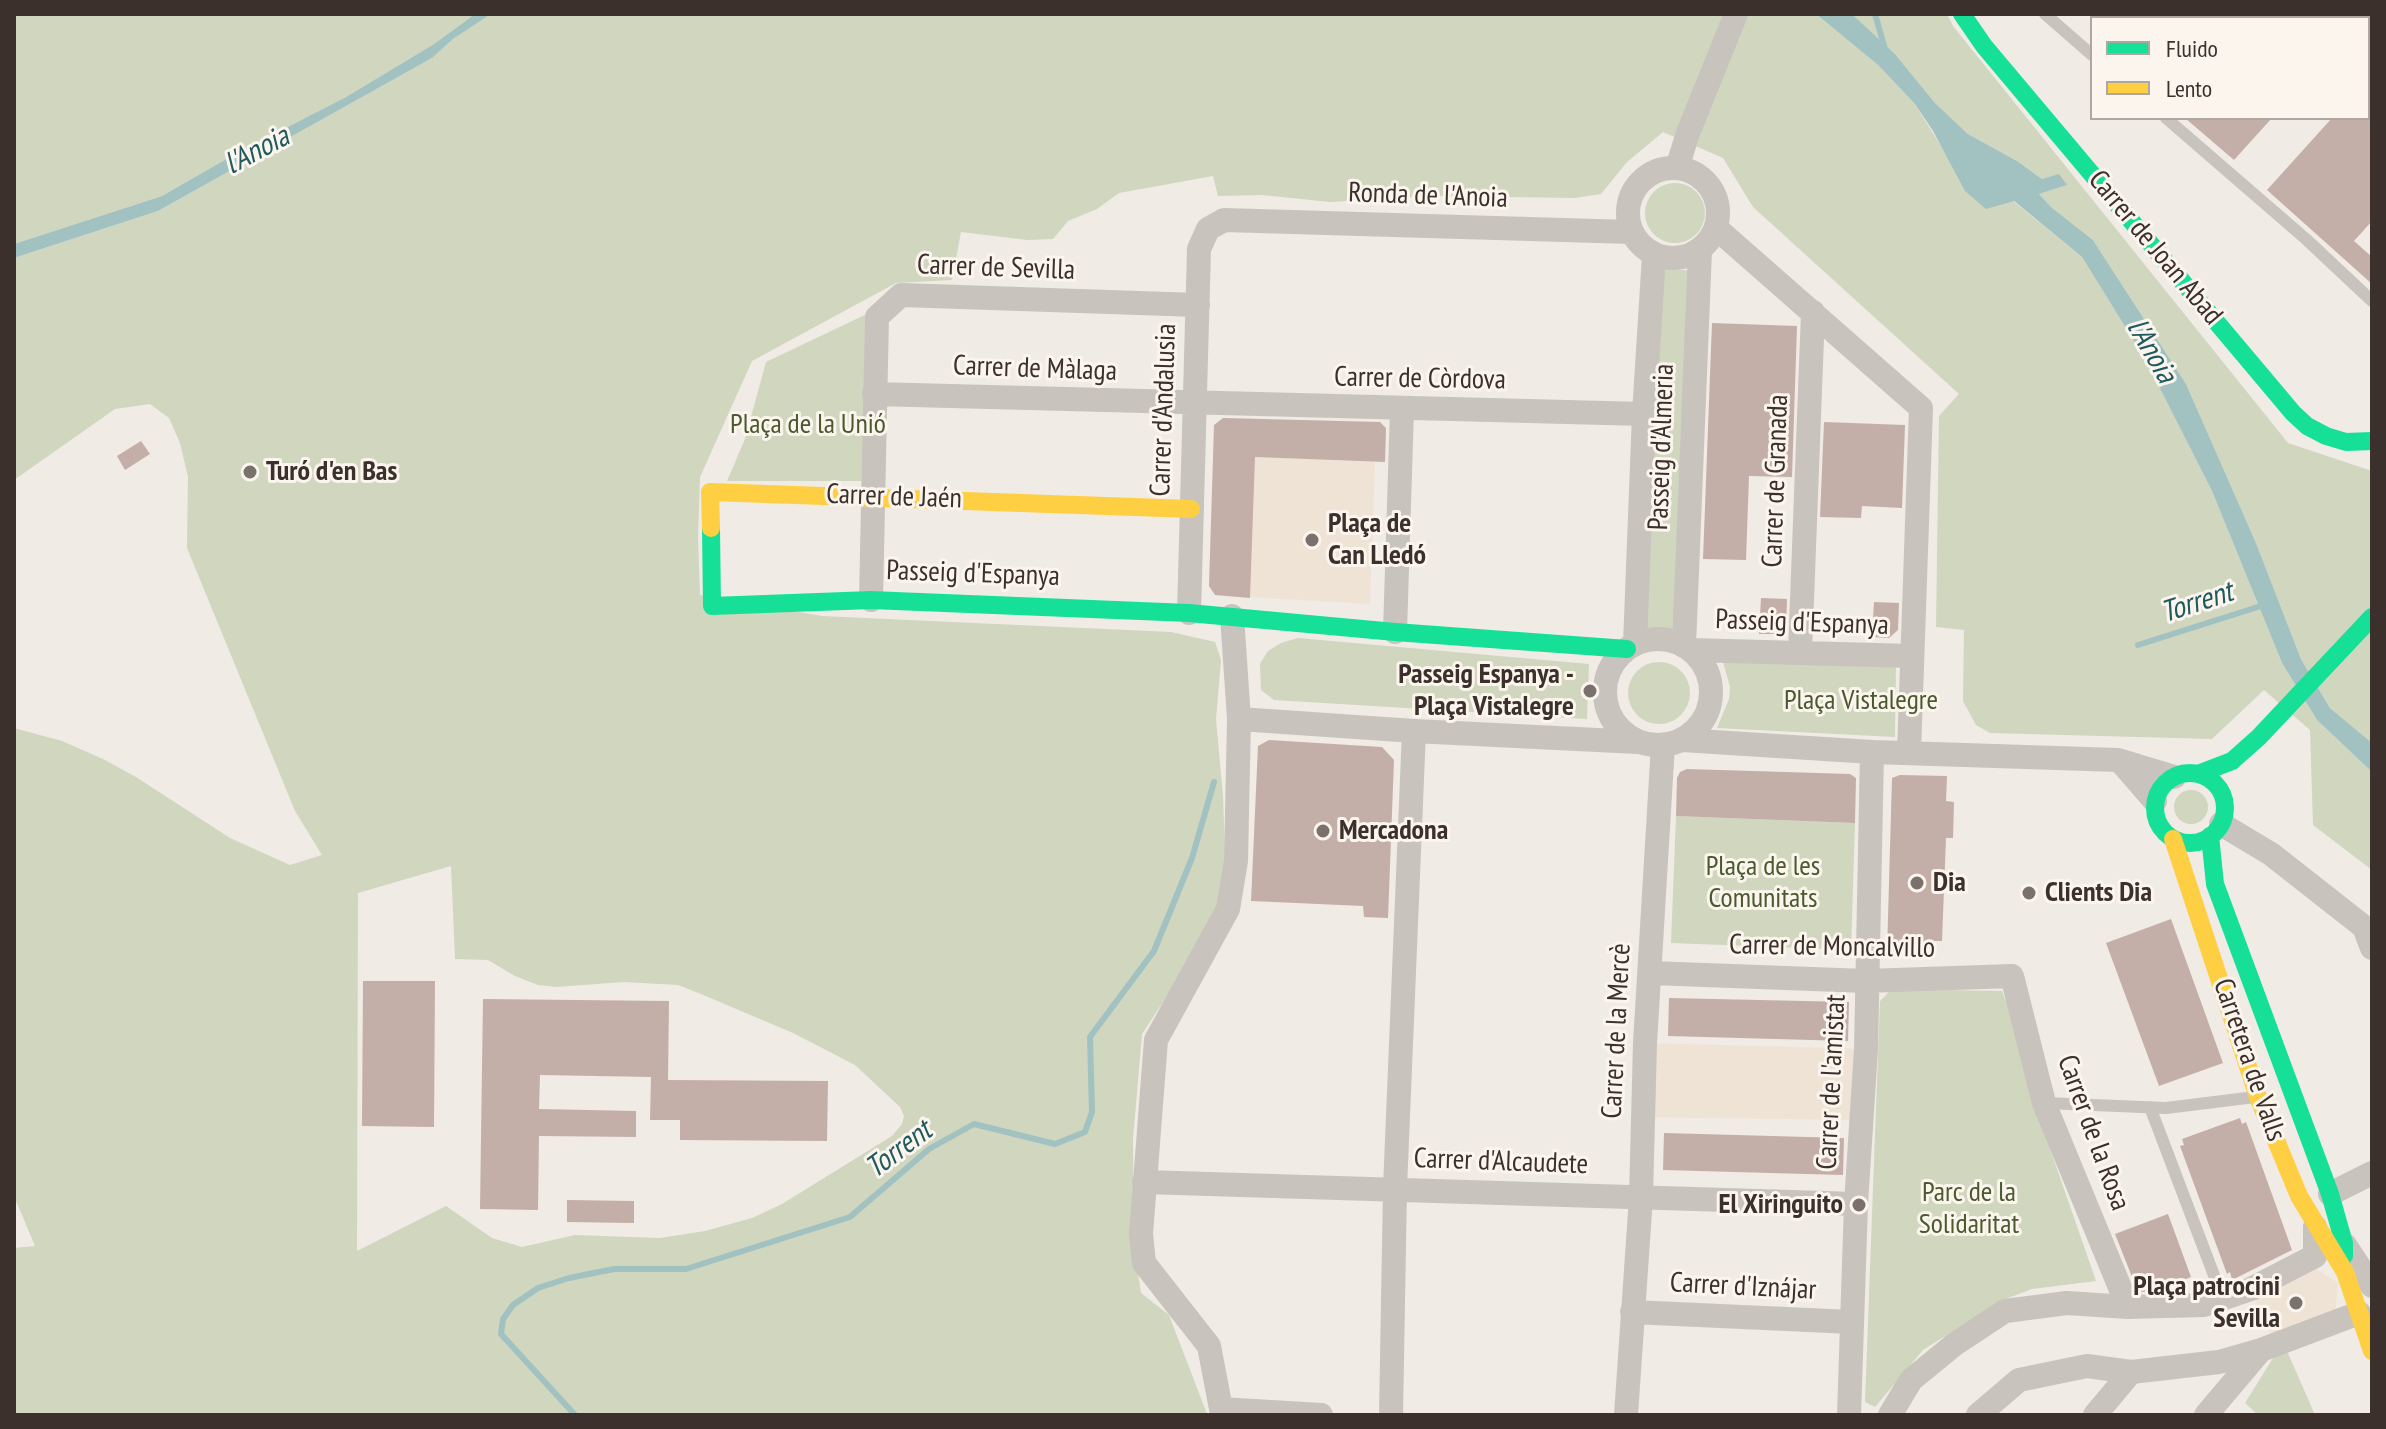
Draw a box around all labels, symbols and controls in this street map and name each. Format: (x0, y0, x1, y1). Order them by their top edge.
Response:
legend (2090, 16, 2370, 120)
text: Fluido (2166, 33, 2218, 64)
text: Lento (2166, 73, 2212, 104)
water label: l'Anoia (218, 119, 296, 183)
street label: Carrer de Joan Abad (2081, 164, 2229, 332)
street label: Ronda de l'Anoia (1348, 176, 1508, 216)
street label: Carrer de Sevilla (916, 248, 1076, 288)
water label: l'Anoia (2118, 312, 2184, 390)
street label: Carrer d'Andalusia (1144, 323, 1184, 497)
street label: Carrer de Màlaga (953, 349, 1117, 389)
street label: Carrer de Còrdova (1334, 361, 1506, 397)
street label: Passeig d'Almeria (1642, 363, 1682, 531)
street label: Carrer de Granada (1756, 394, 1796, 568)
park label: Plaça de la Unió (730, 408, 886, 442)
place label: Turó d'en Bas (266, 455, 397, 489)
marker: Turó d'en Bas (241, 463, 259, 481)
street label: Carrer de Jaén (826, 478, 962, 516)
place label: Plaça de Can Lledó (1328, 507, 1426, 573)
marker: Plaça de Can Lledó (1303, 531, 1321, 549)
street label: Passeig d'Espanya (886, 554, 1060, 594)
water label: Torrent (2156, 575, 2238, 631)
street label: Passeig d'Espanya (1715, 603, 1889, 643)
place label: Passeig Espanya - Plaça Vistalegre (1398, 658, 1574, 724)
marker: Passeig Espanya - Plaça Vistalegre (1581, 682, 1599, 700)
park label: Plaça Vistalegre (1784, 684, 1938, 718)
place label: Mercadona (1339, 814, 1448, 848)
marker: Mercadona (1314, 822, 1332, 840)
park label: Plaça de les Comunitats (1706, 850, 1820, 916)
place label: Dia (1933, 866, 1966, 900)
marker: Dia (1908, 874, 1926, 892)
place label: Clients Dia (2045, 876, 2152, 910)
marker: Clients Dia (2020, 884, 2038, 902)
street label: Carrer de Moncalvillo (1729, 928, 1935, 966)
street label: Carrer de la Mercè (1596, 942, 1638, 1120)
street label: Carretera de Valls (2206, 974, 2292, 1146)
street label: Carrer de l'amistat (1811, 993, 1853, 1171)
street label: Carrer de la Rosa (2049, 1051, 2137, 1215)
water label: Torrent (859, 1113, 939, 1187)
street label: Carrer d'Alcaudete (1413, 1142, 1589, 1182)
park label: Parc de la Solidaritat (1919, 1176, 2019, 1242)
place label: El Xiringuito (1718, 1188, 1843, 1222)
marker: El Xiringuito (1850, 1196, 1868, 1214)
street label: Carrer d'Iznájar (1669, 1266, 1817, 1308)
place label: Plaça patrocini Sevilla (2133, 1270, 2280, 1336)
marker: Plaça patrocini Sevilla (2287, 1294, 2305, 1312)

